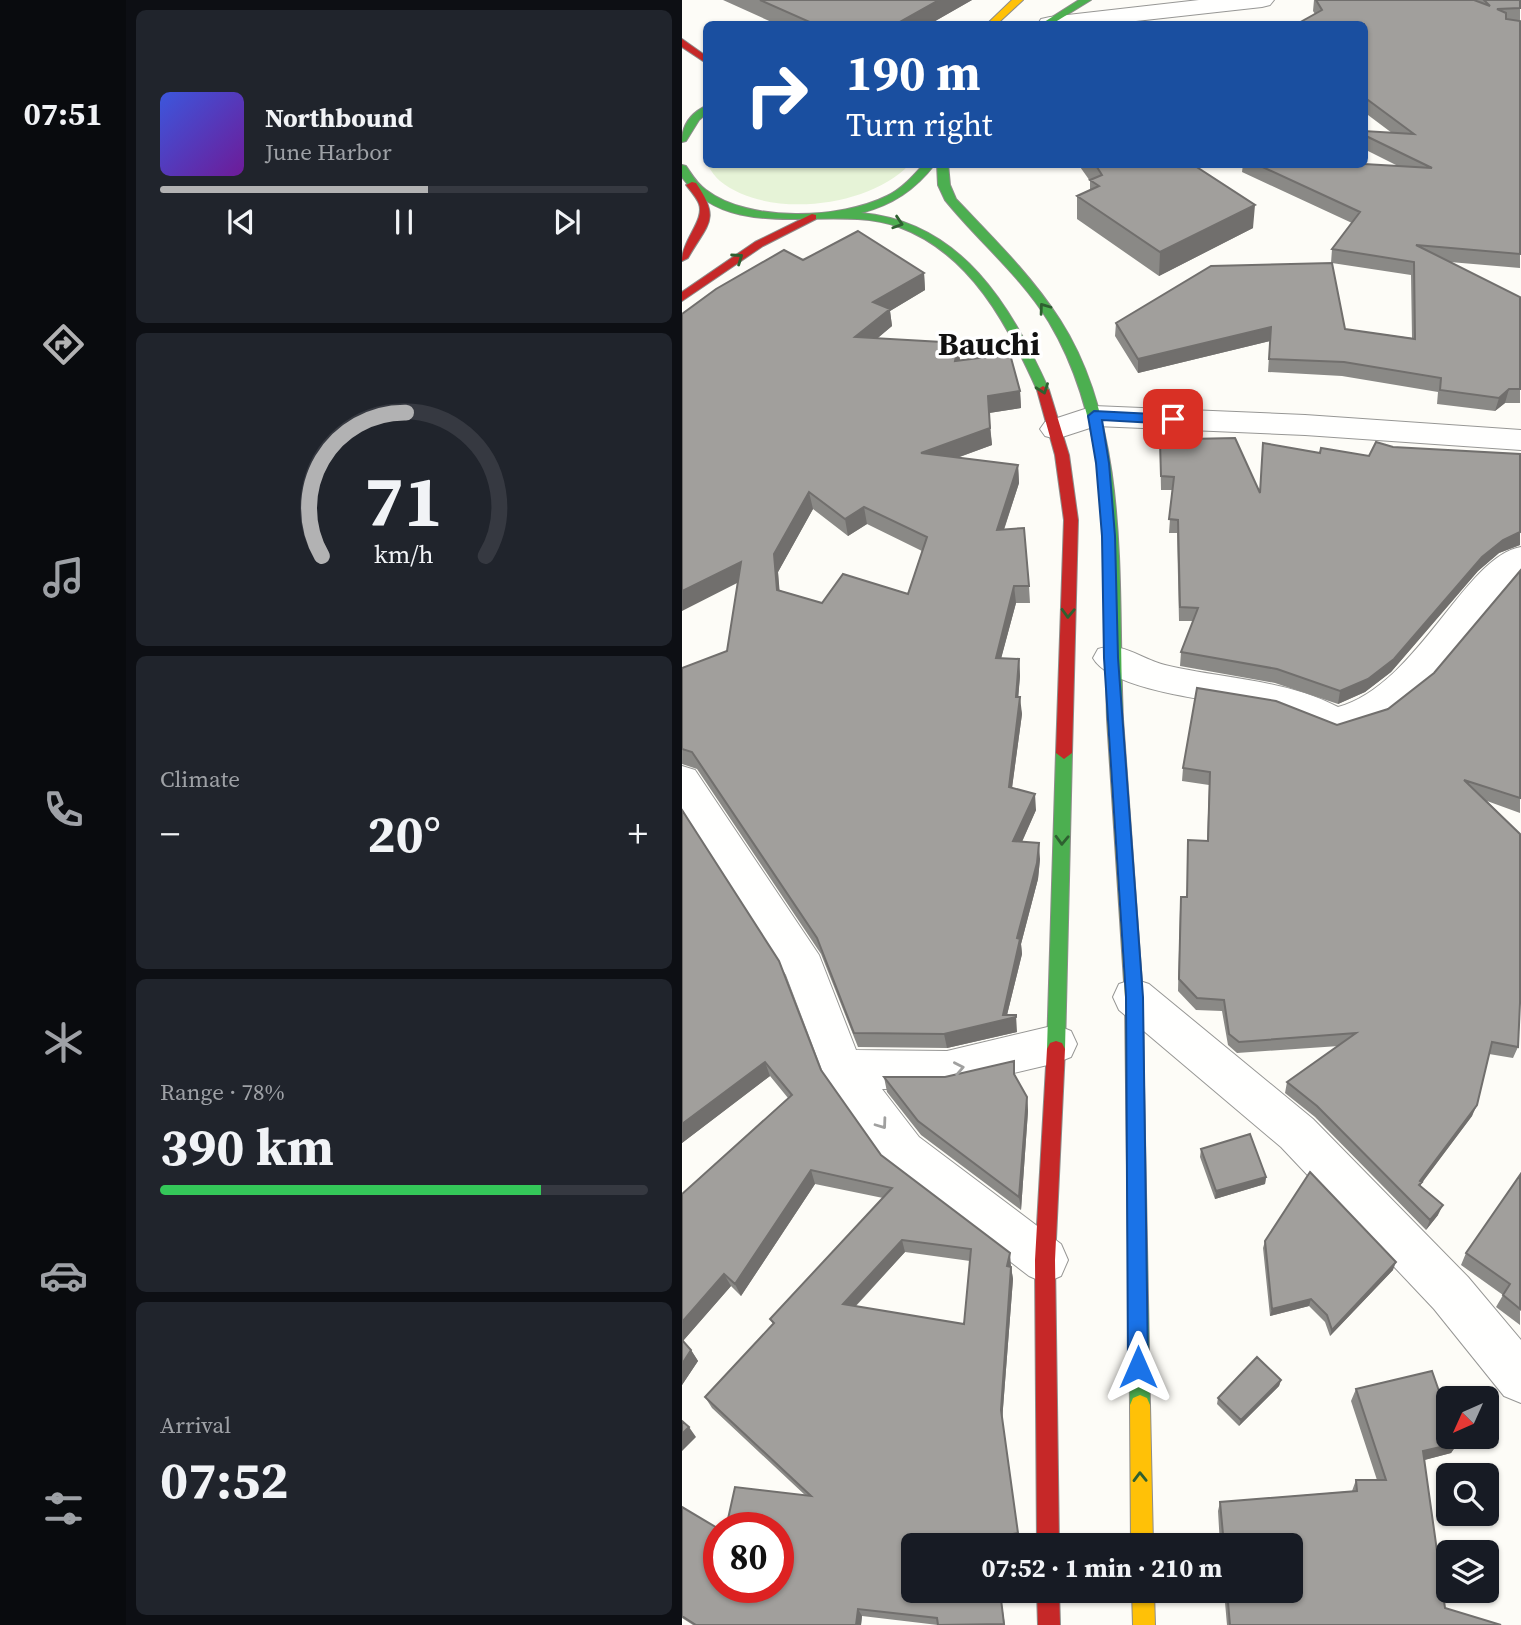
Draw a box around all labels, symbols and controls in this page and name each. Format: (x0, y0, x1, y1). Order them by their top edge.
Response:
text: 190 m (846, 39, 981, 106)
icon: right (731, 49, 822, 140)
text: 07:51 (24, 92, 102, 136)
text: Northbound (265, 100, 413, 136)
text: Turn right (846, 103, 992, 147)
text: June Harbor (265, 136, 392, 168)
icon: previous (222, 203, 260, 241)
icon: pause (385, 203, 423, 241)
icon: next (548, 203, 586, 241)
one-way arrow (891, 215, 903, 229)
one-way arrow (730, 254, 743, 266)
one-way arrow (1040, 303, 1052, 316)
icon: directions (39, 320, 88, 369)
district label: Bauchi (938, 322, 1040, 366)
one-way arrow (1035, 382, 1049, 394)
pin (1143, 389, 1203, 449)
icon: arrive (1154, 400, 1192, 438)
text: 71 (365, 451, 443, 550)
text: km/h (374, 536, 434, 570)
icon: music (39, 553, 88, 602)
one-way arrow (1061, 607, 1076, 618)
text: Climate (160, 763, 240, 795)
icon: phone (39, 785, 88, 834)
text: 20° (367, 798, 441, 869)
text: − (160, 808, 180, 860)
text: + (628, 808, 648, 860)
one-way arrow (1054, 835, 1070, 846)
icon: climate (39, 1018, 88, 1067)
one-way arrow (953, 1061, 965, 1076)
text: Range · 78% (160, 1076, 285, 1108)
text: 390 km (160, 1111, 334, 1182)
one-way arrow (874, 1116, 886, 1129)
icon: car (39, 1251, 88, 1300)
position arrow (1101, 1330, 1175, 1404)
north arrow (1436, 1386, 1499, 1449)
map controls (1436, 1386, 1499, 1603)
text: Arrival (160, 1409, 231, 1441)
text: 07:52 (160, 1444, 288, 1515)
button: search (1436, 1463, 1499, 1526)
one-way arrow (1133, 1471, 1148, 1482)
icon: filters (39, 1484, 88, 1533)
speed limit sign: 80 (703, 1512, 794, 1603)
button: layers (1436, 1540, 1499, 1603)
text: 07:52 · 1 min · 210 m (982, 1550, 1222, 1586)

